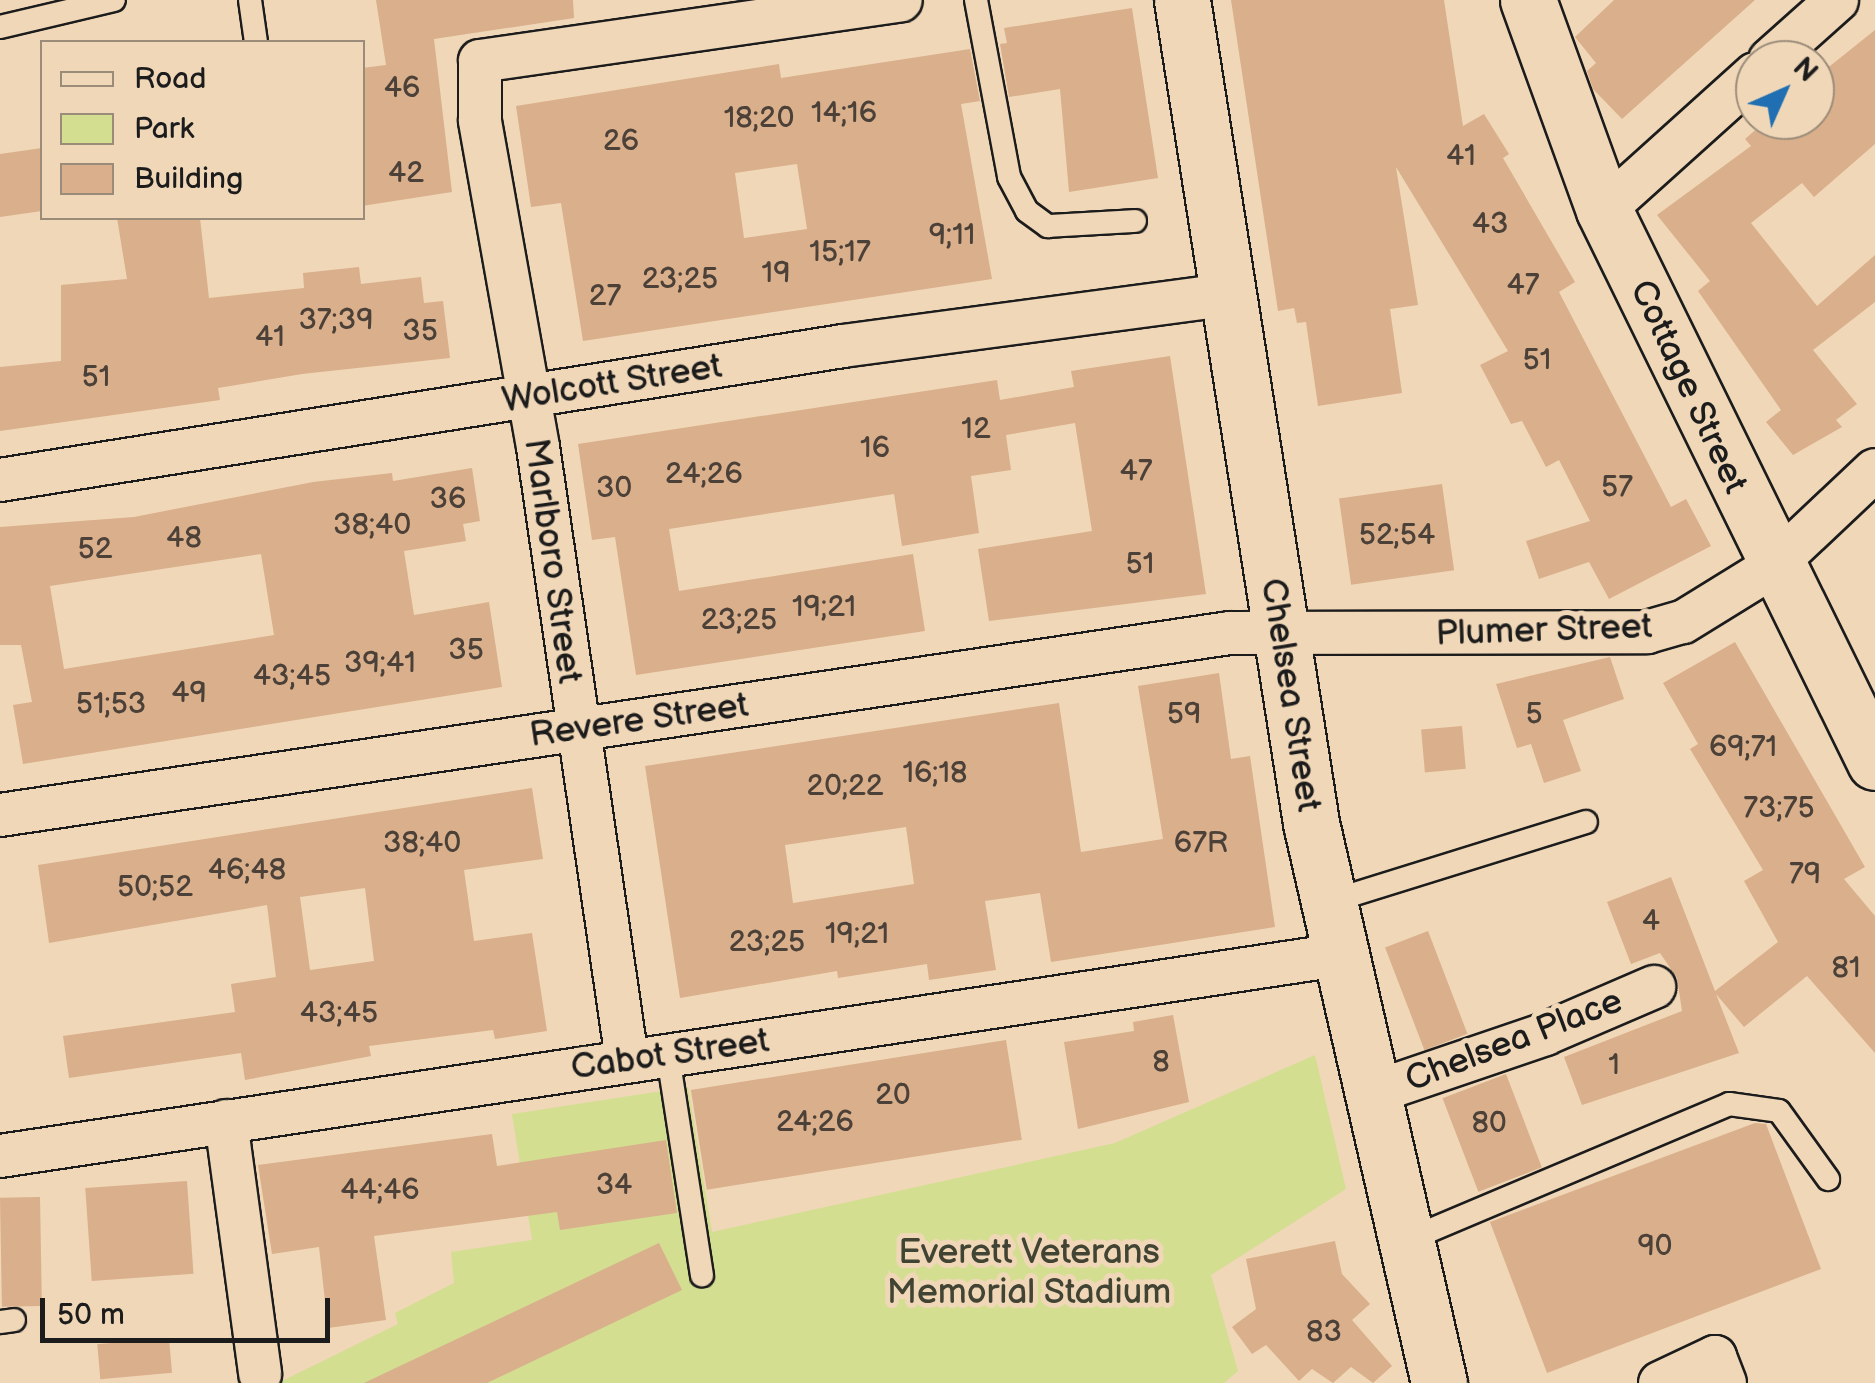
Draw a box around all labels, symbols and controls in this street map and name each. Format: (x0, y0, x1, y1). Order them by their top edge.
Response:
legend (40, 40, 365, 220)
north arrow (1735, 40, 1835, 140)
text: N (1786, 51, 1824, 89)
text: Road (134, 61, 207, 97)
house number: 46 (384, 70, 420, 106)
house number: 14;16 (811, 95, 877, 131)
house number: 18;20 (724, 100, 794, 136)
text: Park (134, 111, 194, 147)
house number: 26 (603, 123, 639, 159)
house number: 41 (1446, 138, 1476, 174)
house number: 42 (388, 155, 424, 191)
text: Building (134, 161, 243, 197)
house number: 43 (1472, 206, 1508, 242)
house number: 9;11 (929, 217, 975, 253)
house number: 15;17 (809, 234, 871, 270)
house number: 19 (762, 255, 790, 291)
house number: 23;25 (642, 261, 718, 297)
house number: 47 (1506, 267, 1540, 303)
street label: Cottage Street (1620, 273, 1756, 501)
house number: 27 (589, 278, 621, 314)
house number: 37;39 (298, 302, 374, 338)
house number: 35 (402, 313, 438, 349)
house number: 41 (255, 319, 285, 355)
house number: 51 (1523, 342, 1551, 378)
street label: Wolcott Street (499, 346, 725, 422)
house number: 51 (82, 359, 110, 395)
house number: 12 (961, 411, 991, 447)
house number: 16 (860, 430, 890, 466)
street label: Marlboro Street (514, 436, 590, 686)
house number: 47 (1119, 453, 1153, 489)
house number: 24;26 (665, 456, 743, 492)
house number: 57 (1601, 469, 1633, 505)
house number: 30 (596, 470, 632, 506)
house number: 36 (430, 481, 466, 517)
house number: 38;40 (333, 507, 411, 543)
house number: 52;54 (1359, 517, 1435, 553)
house number: 48 (166, 520, 202, 556)
house number: 52 (78, 531, 112, 567)
house number: 51 (1126, 546, 1154, 582)
street label: Chelsea Street (1251, 575, 1329, 815)
house number: 19;21 (792, 589, 856, 625)
house number: 23;25 (701, 602, 777, 638)
street label: Plumer Street (1435, 606, 1653, 656)
house number: 35 (448, 632, 484, 668)
house number: 39;41 (344, 645, 416, 681)
house number: 43;45 (253, 658, 331, 694)
house number: 49 (171, 675, 207, 711)
street label: Revere Street (527, 685, 751, 757)
house number: 51;53 (76, 686, 146, 722)
house number: 59 (1167, 696, 1201, 732)
house number: 5 (1525, 696, 1543, 732)
house number: 69;71 (1709, 729, 1777, 765)
house number: 16;18 (902, 755, 968, 791)
house number: 20;22 (807, 768, 883, 804)
house number: 73;75 (1743, 790, 1815, 826)
house number: 38;40 (383, 825, 461, 861)
house number: 67R (1174, 825, 1228, 861)
house number: 46;48 (208, 852, 286, 888)
house number: 79 (1789, 856, 1821, 892)
house number: 50;52 (117, 869, 193, 905)
house number: 4 (1642, 903, 1660, 939)
house number: 19;21 (825, 916, 889, 952)
house number: 23;25 (729, 924, 805, 960)
house number: 81 (1831, 950, 1861, 986)
street label: Chelsea Place (1400, 980, 1628, 1102)
house number: 43;45 (300, 995, 378, 1031)
street label: Cabot Street (568, 1020, 772, 1090)
house number: 8 (1152, 1044, 1170, 1080)
house number: 1 (1608, 1047, 1620, 1083)
house number: 20 (875, 1077, 911, 1113)
house number: 24;26 (776, 1104, 854, 1140)
house number: 80 (1471, 1105, 1507, 1141)
house number: 34 (596, 1167, 632, 1203)
house number: 44;46 (340, 1172, 420, 1208)
house number: 90 (1638, 1228, 1672, 1264)
park label: Everett Veterans Memorial Stadium (886, 1232, 1172, 1314)
scale bar (45, 1278, 335, 1340)
text: 50 m (57, 1297, 125, 1333)
house number: 83 (1306, 1314, 1342, 1350)

